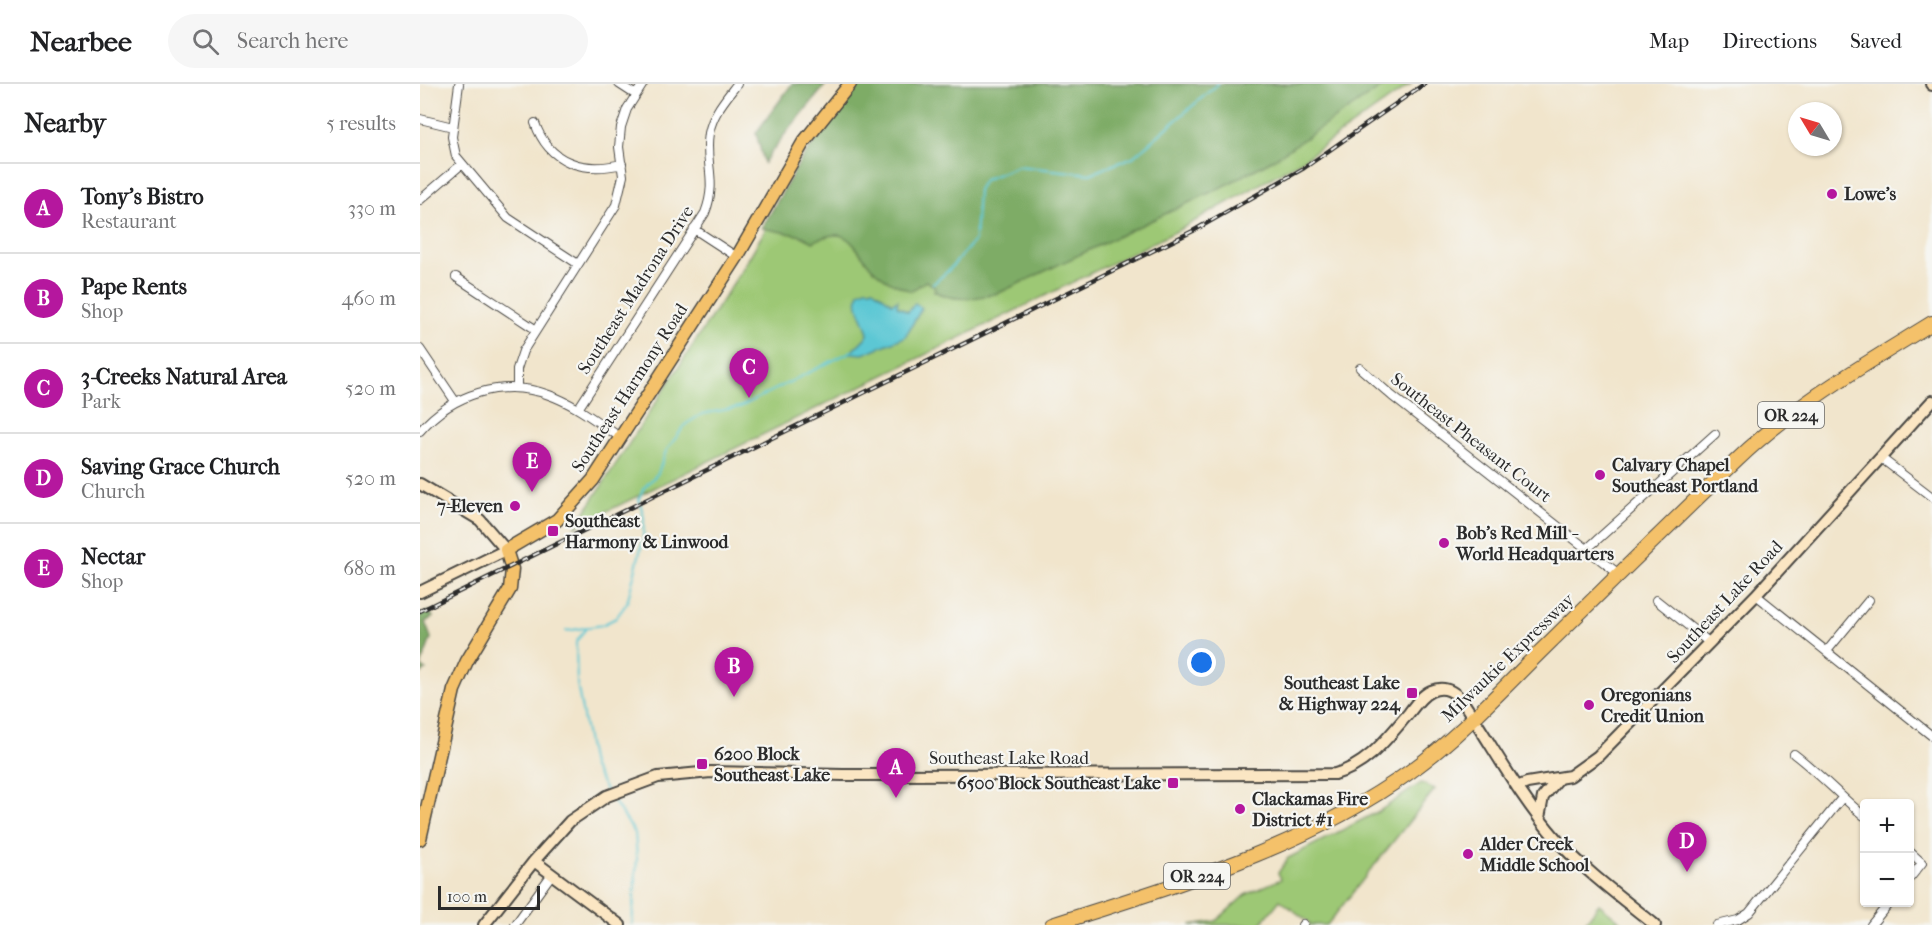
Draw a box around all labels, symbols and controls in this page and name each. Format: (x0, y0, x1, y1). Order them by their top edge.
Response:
search box (168, 14, 588, 68)
text: Nearbee (30, 25, 132, 58)
icon: search (189, 25, 222, 58)
text: Search here (237, 28, 348, 54)
text: Map (1649, 29, 1689, 53)
text: Directions (1722, 29, 1817, 53)
text: Saved (1850, 29, 1902, 53)
north arrow (1788, 102, 1842, 156)
text: Nearby (24, 108, 106, 139)
text: 5 results (326, 112, 396, 135)
text: Tony's Bistro (81, 184, 204, 210)
place label: Lowe's (1844, 184, 1896, 205)
marker: Lowe's (1825, 187, 1839, 201)
text: A (37, 197, 50, 220)
text: 330 m (348, 197, 396, 220)
street label: Southeast Madrona Drive (574, 202, 698, 378)
text: Restaurant (81, 210, 177, 233)
text: Pape Rents (81, 274, 187, 300)
text: B (37, 287, 50, 310)
text: 460 m (341, 287, 396, 310)
text: Shop (81, 300, 123, 323)
street label: Southeast Harmony Road (568, 300, 692, 476)
pin: C (730, 348, 768, 398)
text: 3-Creeks Natural Area (81, 364, 287, 390)
street label: Southeast Pheasant Court (1386, 369, 1556, 508)
text: C (37, 377, 50, 400)
text: 520 m (345, 377, 396, 400)
text: Park (81, 390, 121, 413)
road number: OR 224 (1758, 402, 1824, 428)
pin: E (512, 442, 552, 492)
text: Saving Grace Church (81, 454, 280, 480)
place label: Calvary Chapel Southeast Portland (1612, 455, 1759, 497)
text: D (36, 467, 51, 490)
text: 520 m (345, 467, 396, 490)
marker: Calvary Chapel Southeast Portland (1593, 468, 1607, 482)
text: Church (81, 480, 145, 503)
place label: 7-Eleven (436, 496, 504, 517)
marker: 7-Eleven (508, 499, 522, 513)
place label: Southeast Harmony & Linwood (565, 511, 730, 553)
place label: Bob's Red Mill - World Headquarters (1455, 523, 1614, 565)
marker: Southeast Harmony & Linwood (546, 524, 560, 538)
marker: Bob's Red Mill - World Headquarters (1437, 536, 1451, 550)
street label: Southeast Lake Road (1663, 536, 1787, 668)
text: Nectar (81, 544, 145, 570)
text: E (37, 557, 50, 580)
text: 680 m (343, 557, 396, 580)
text: Shop (81, 570, 123, 593)
street label: Milwaukie Expressway (1437, 588, 1580, 727)
pin: B (714, 648, 754, 697)
your location (1187, 648, 1216, 677)
place label: Southeast Lake & Highway 224 (1279, 673, 1401, 715)
place label: Oregonians Credit Union (1601, 685, 1704, 727)
marker: Southeast Lake & Highway 224 (1405, 686, 1419, 700)
marker: Oregonians Credit Union (1582, 698, 1596, 712)
place label: 6200 Block Southeast Lake (714, 744, 830, 786)
pin: A (876, 748, 916, 798)
street label: Southeast Lake Road (929, 748, 1089, 769)
marker: 6200 Block Southeast Lake (695, 757, 709, 771)
place label: 6500 Block Southeast Lake (957, 773, 1161, 794)
marker: 6500 Block Southeast Lake (1166, 776, 1180, 790)
place label: Clackamas Fire District #1 (1252, 789, 1368, 831)
map controls (1860, 799, 1914, 907)
button: + (1860, 799, 1914, 853)
marker: Clackamas Fire District #1 (1233, 802, 1247, 816)
pin: D (1668, 822, 1706, 872)
place label: Alder Creek Middle School (1479, 834, 1590, 876)
marker: Alder Creek Middle School (1461, 847, 1475, 861)
button: − (1860, 853, 1914, 907)
road number: OR 224 (1164, 863, 1230, 889)
scale bar (438, 883, 540, 910)
text: 100 m (447, 887, 487, 906)

